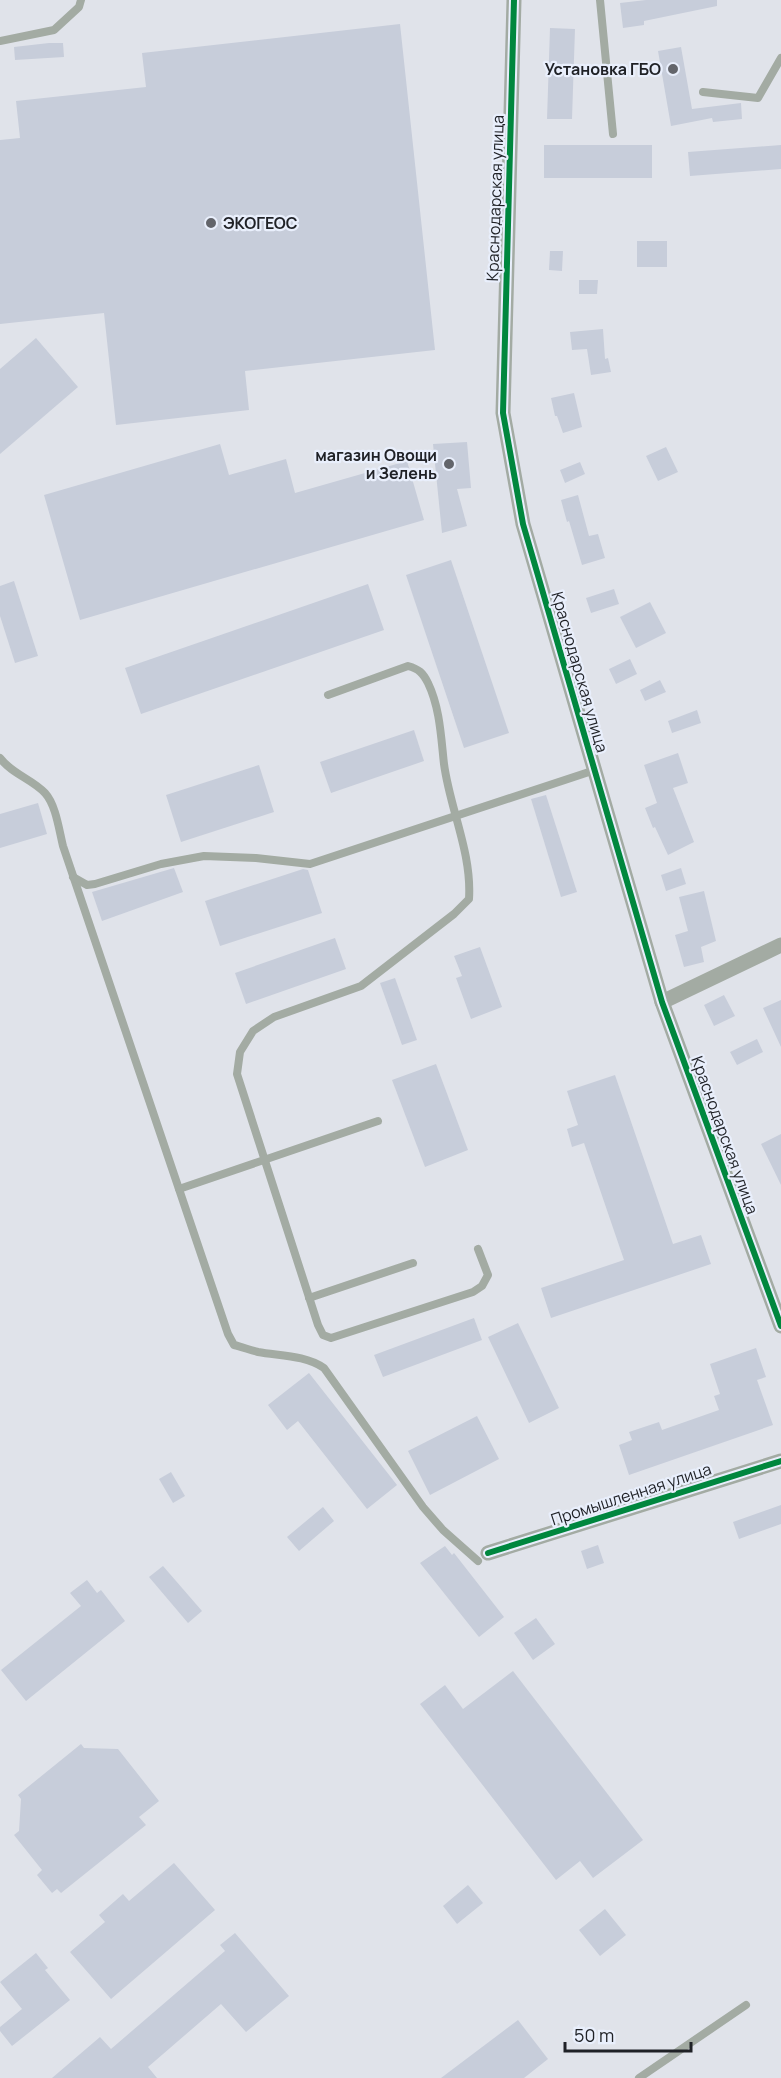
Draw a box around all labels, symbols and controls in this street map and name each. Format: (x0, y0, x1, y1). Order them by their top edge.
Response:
place label: Установка ГБО (545, 58, 661, 80)
marker: Установка ГБО (666, 62, 680, 76)
street label: Краснодарская улица (481, 114, 509, 282)
place label: ЭКОГЕОС (223, 212, 298, 234)
marker: ЭКОГЕОС (204, 216, 218, 230)
place label: магазин Овощи и Зелень (315, 444, 437, 484)
marker: магазин Овощи и Зелень (442, 457, 456, 471)
street label: Краснодарская улица (546, 589, 614, 755)
street label: Краснодарская улица (686, 1053, 764, 1217)
street label: Промышленная улица (548, 1458, 714, 1530)
scale bar (565, 2015, 691, 2053)
text: 50 m (574, 2023, 614, 2047)

